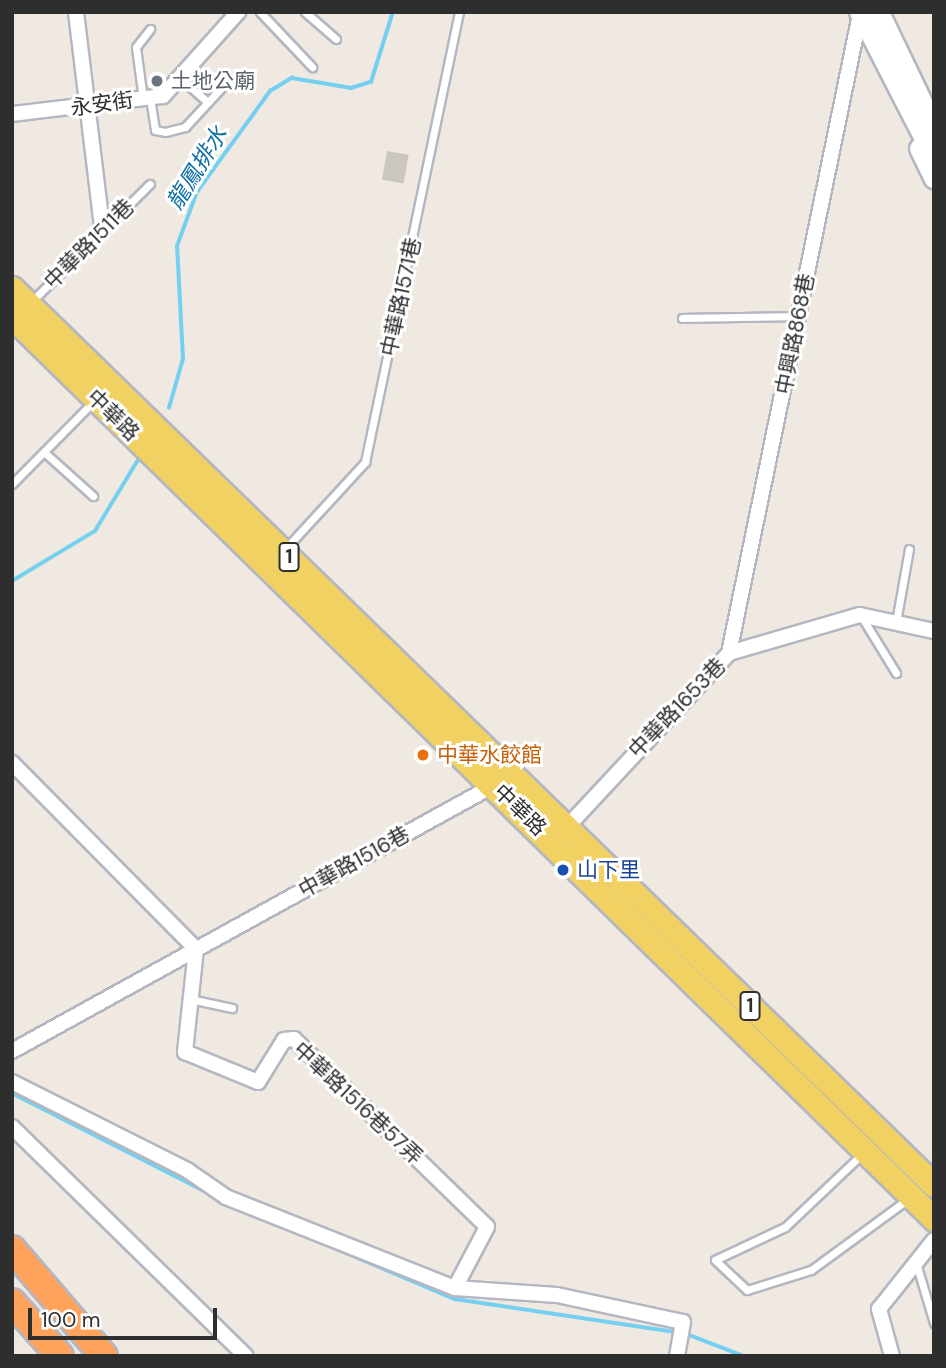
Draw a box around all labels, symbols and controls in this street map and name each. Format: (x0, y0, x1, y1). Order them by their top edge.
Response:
place label: 土地公廟 (171, 68, 255, 94)
marker: 土地公廟 (149, 73, 165, 89)
street label: 永安街 (69, 87, 135, 121)
water label: 龍鳳排水 (161, 122, 233, 214)
street label: 中華路1511巷 (39, 194, 139, 294)
street label: 中華路1571巷 (376, 235, 426, 359)
street label: 中興路868巷 (771, 271, 819, 397)
street label: 中華路 (82, 384, 144, 446)
road number: 1 (278, 542, 300, 572)
street label: 中華路1653巷 (623, 653, 731, 763)
place label: 中華水餃館 (437, 742, 542, 768)
marker: 中華水餃館 (415, 747, 431, 763)
street label: 中華路 (489, 779, 551, 841)
street label: 中華路1516巷 (294, 821, 414, 903)
place label: 山下里 (577, 857, 640, 883)
marker: 山下里 (555, 862, 571, 878)
road number: 1 (740, 990, 760, 1022)
street label: 中華路1516巷57弄 (288, 1037, 428, 1169)
scale bar (32, 1294, 220, 1338)
text: 100 m (41, 1306, 101, 1334)

